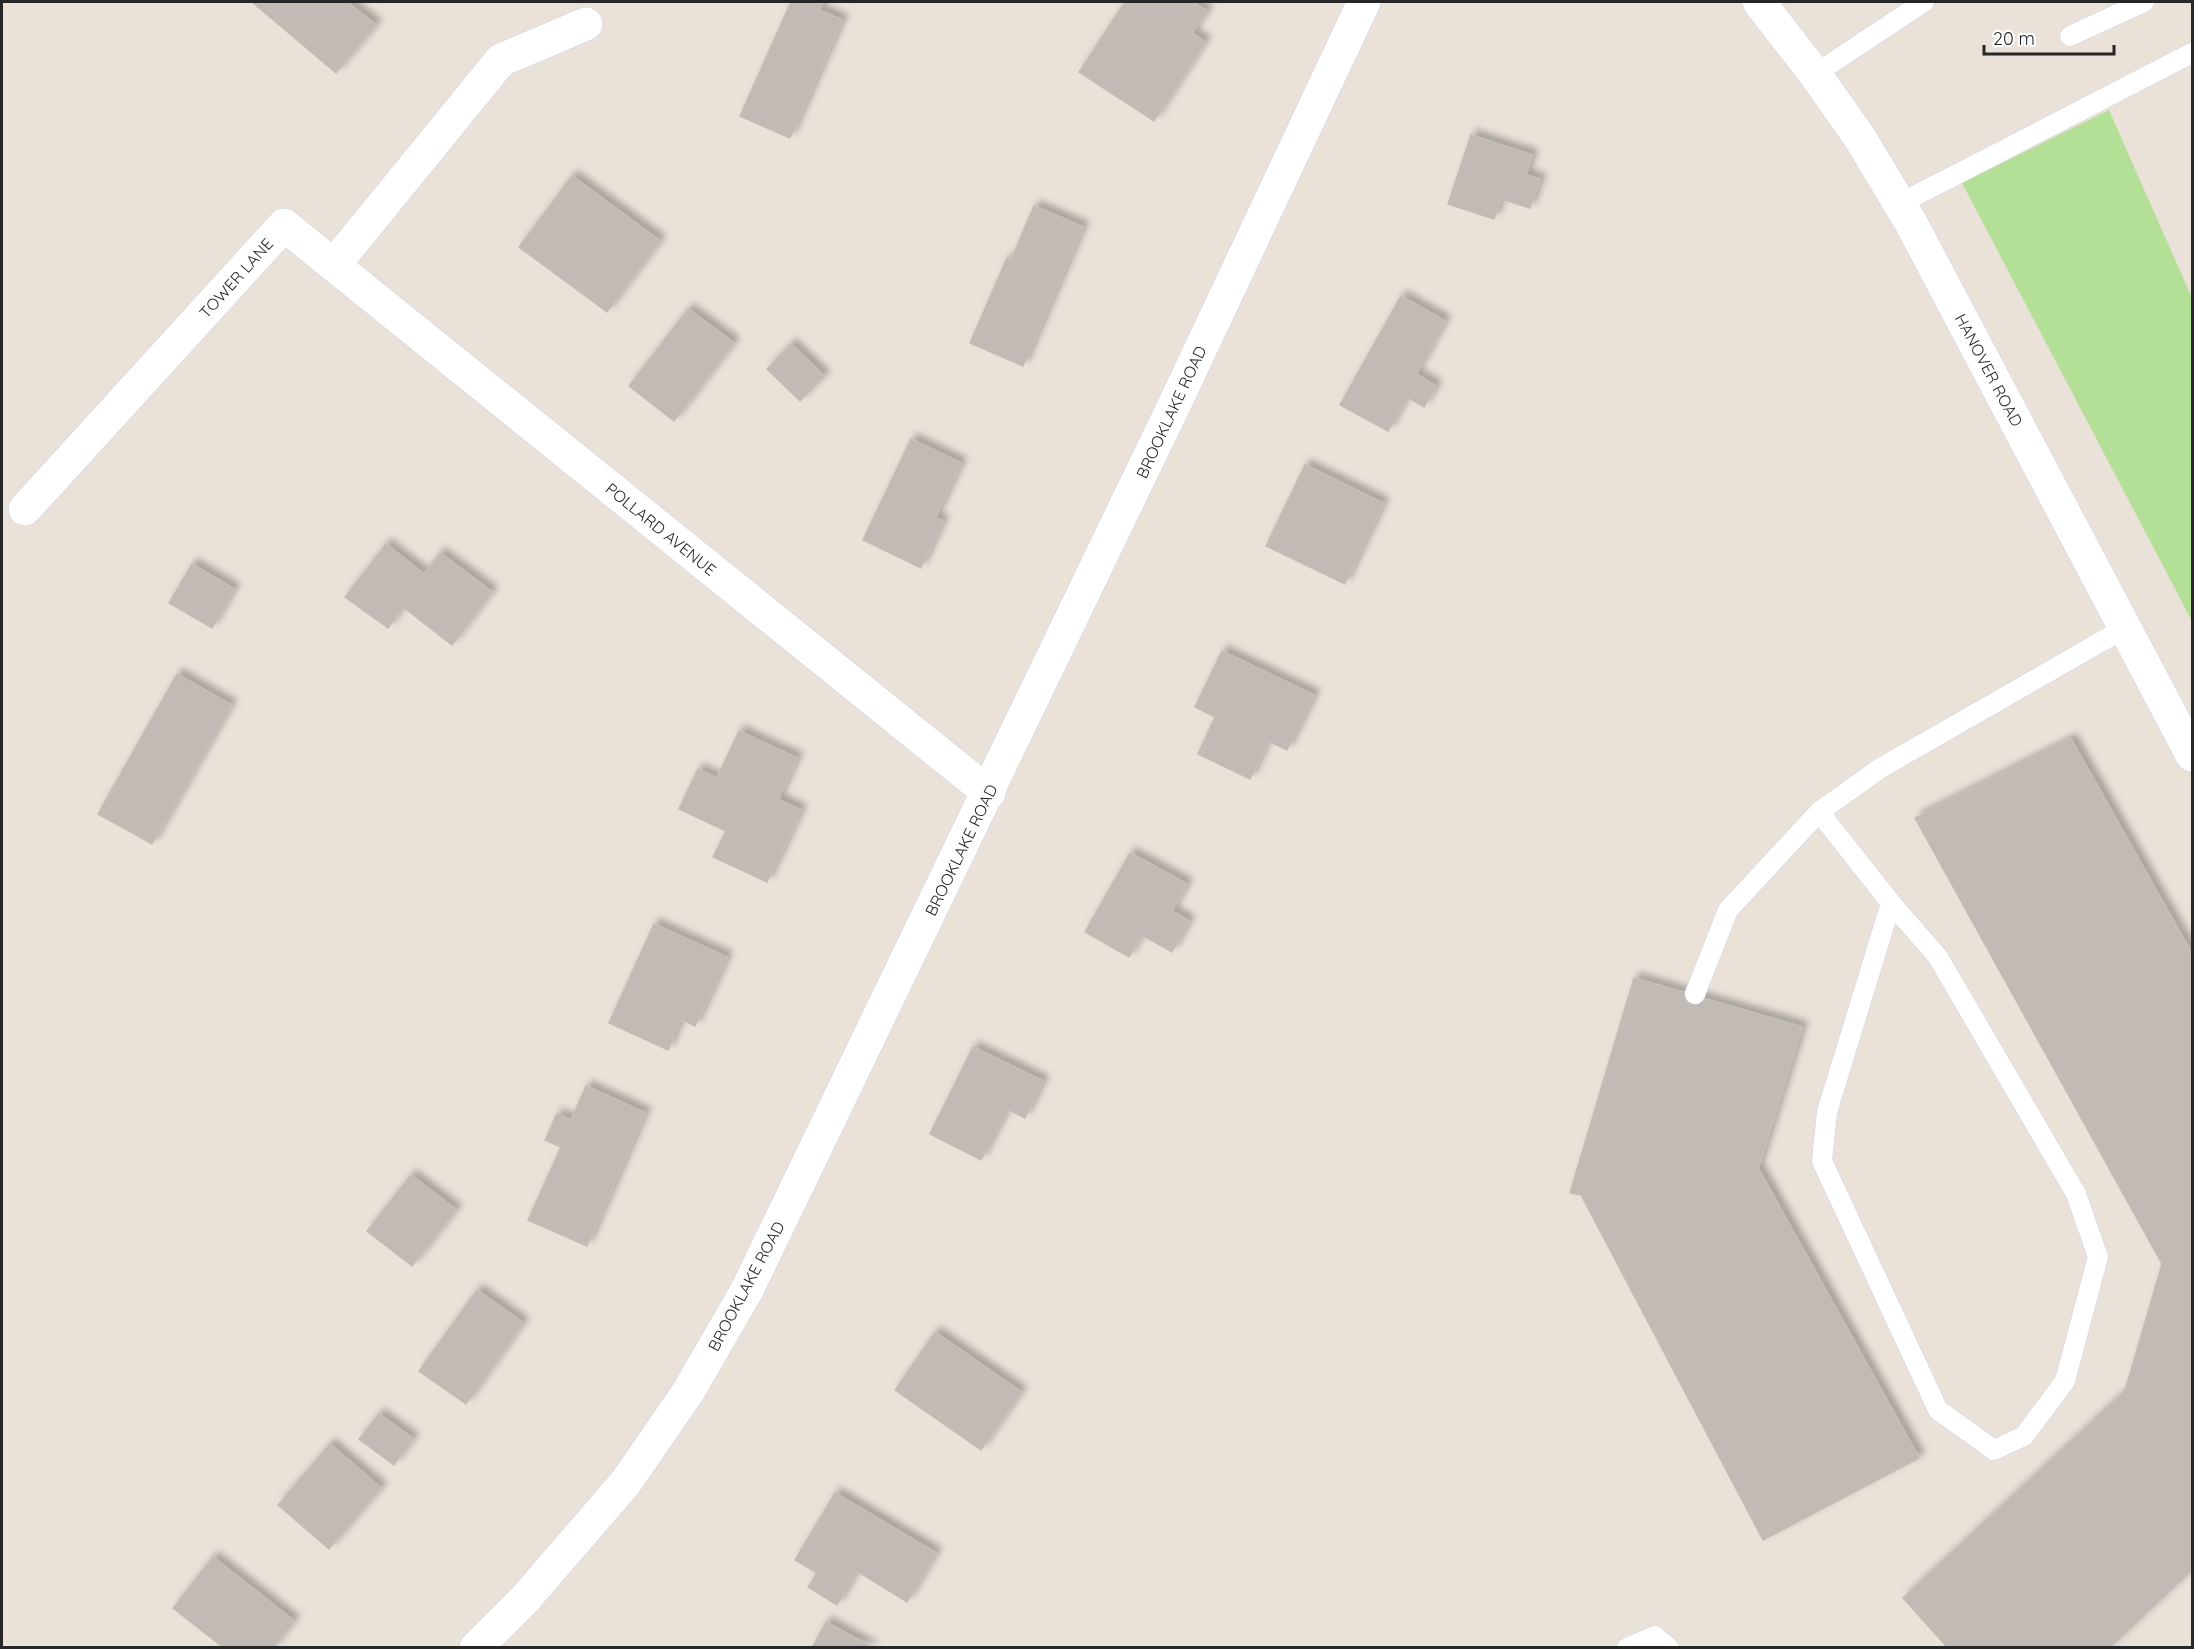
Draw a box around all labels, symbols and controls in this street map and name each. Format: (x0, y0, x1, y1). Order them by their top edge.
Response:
scale bar (1984, 18, 2114, 56)
text: 20 m (1993, 27, 2035, 50)
street label: TOWER LANE (195, 234, 277, 322)
street label: HANOVER ROAD (1951, 310, 2027, 430)
street label: BROOKLAKE ROAD (1132, 343, 1210, 481)
street label: POLLARD AVENUE (602, 478, 720, 580)
street label: BROOKLAKE ROAD (920, 781, 1002, 919)
street label: BROOKLAKE ROAD (703, 1218, 789, 1354)

